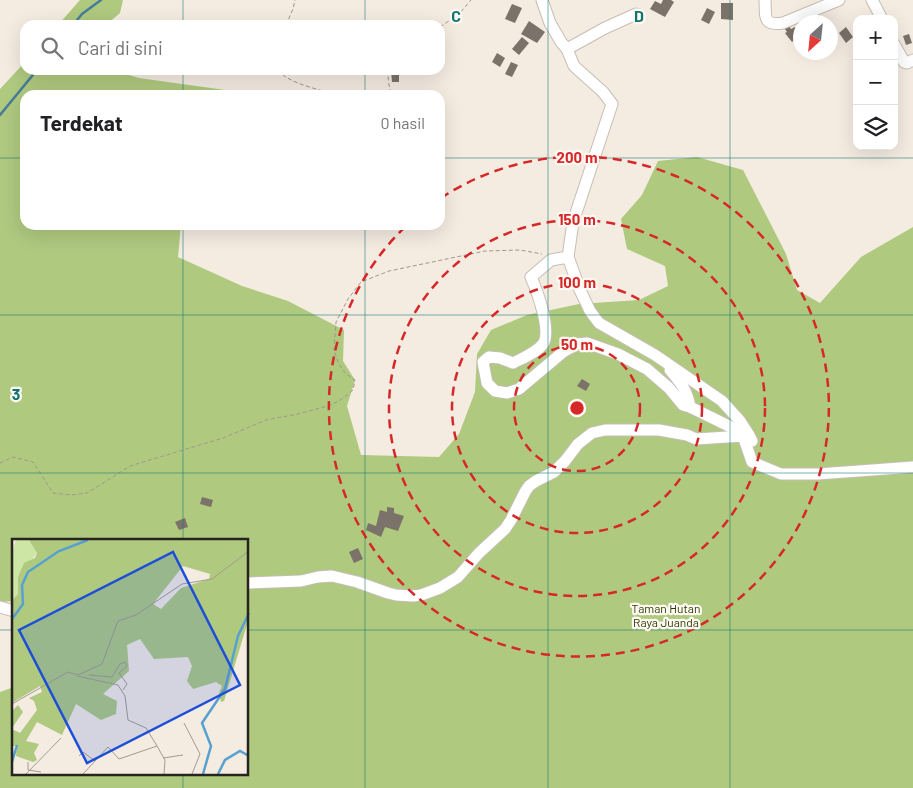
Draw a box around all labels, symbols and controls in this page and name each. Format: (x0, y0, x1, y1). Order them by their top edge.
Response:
text: C (451, 6, 461, 25)
text: D (634, 6, 644, 25)
north arrow (793, 15, 838, 60)
map controls (853, 15, 898, 150)
button: + (853, 15, 898, 60)
search box (20, 20, 445, 75)
icon: search (38, 34, 66, 62)
text: Cari di sini (78, 36, 163, 59)
button: − (853, 60, 898, 105)
button: layers (853, 105, 898, 150)
text: Terdekat (40, 110, 123, 135)
text: 0 hasil (381, 113, 425, 132)
text: 200 m (556, 148, 598, 166)
text: 150 m (558, 210, 596, 228)
text: 100 m (558, 273, 596, 291)
text: 50 m (561, 335, 593, 353)
text: 3 (12, 384, 20, 403)
centre of rings (568, 399, 586, 417)
inset map (12, 539, 249, 776)
park label: Taman Hutan Raya Juanda (632, 601, 700, 629)

